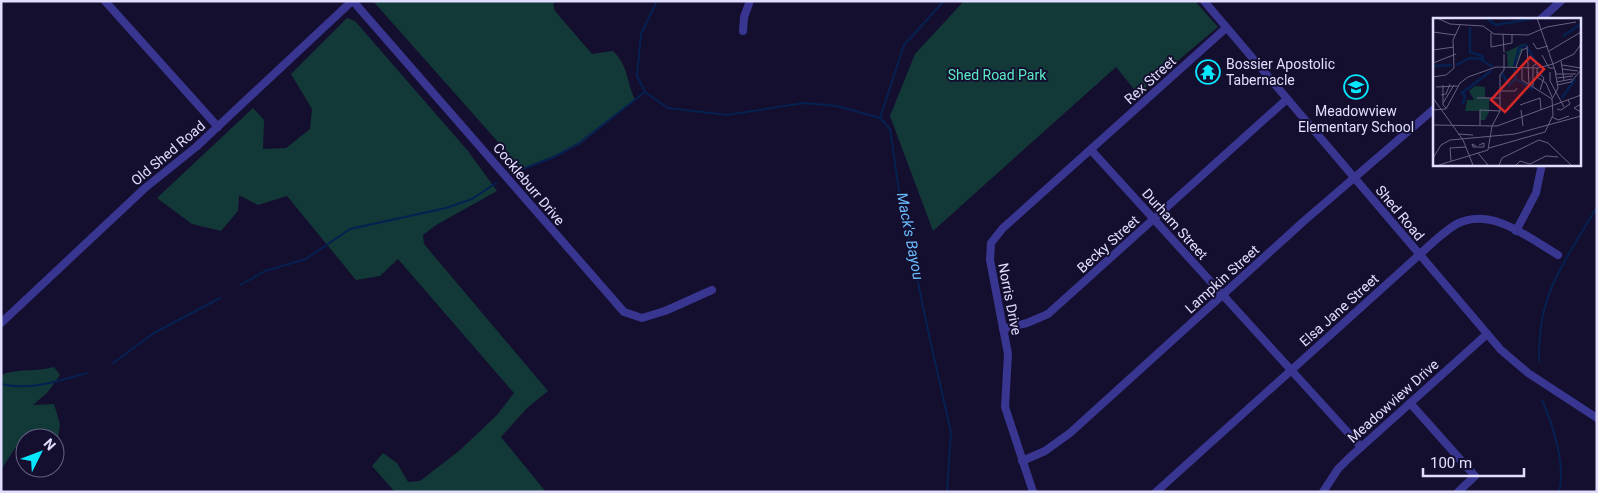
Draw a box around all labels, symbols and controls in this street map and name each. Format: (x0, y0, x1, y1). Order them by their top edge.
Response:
inset map (1433, 18, 1580, 165)
street label: Rex Street (1121, 53, 1179, 107)
place label: Bossier Apostolic Tabernacle (1226, 56, 1335, 88)
temple icon: Bossier Apostolic Tabernacle (1195, 59, 1221, 85)
park label: Shed Road Park (948, 67, 1047, 83)
school or university icon: Meadowview Elementary School (1343, 74, 1369, 100)
place label: Meadowview Elementary School (1298, 103, 1414, 135)
street label: Old Shed Road (128, 118, 208, 188)
street label: Cockleburr Drive (490, 140, 568, 228)
street label: Shed Road (1372, 182, 1428, 244)
street label: Durham Street (1139, 185, 1211, 263)
water label: Mack's Bayou (893, 191, 927, 281)
street label: Becky Street (1074, 212, 1142, 276)
street label: Lampkin Street (1182, 241, 1263, 316)
street label: Norris Drive (995, 262, 1025, 336)
street label: Elsa Jane Street (1296, 270, 1382, 350)
street label: Meadowview Drive (1344, 356, 1442, 446)
north arrow (15, 428, 65, 478)
text: N (40, 435, 59, 453)
scale bar (1423, 446, 1524, 478)
text: 100 m (1430, 454, 1472, 472)

